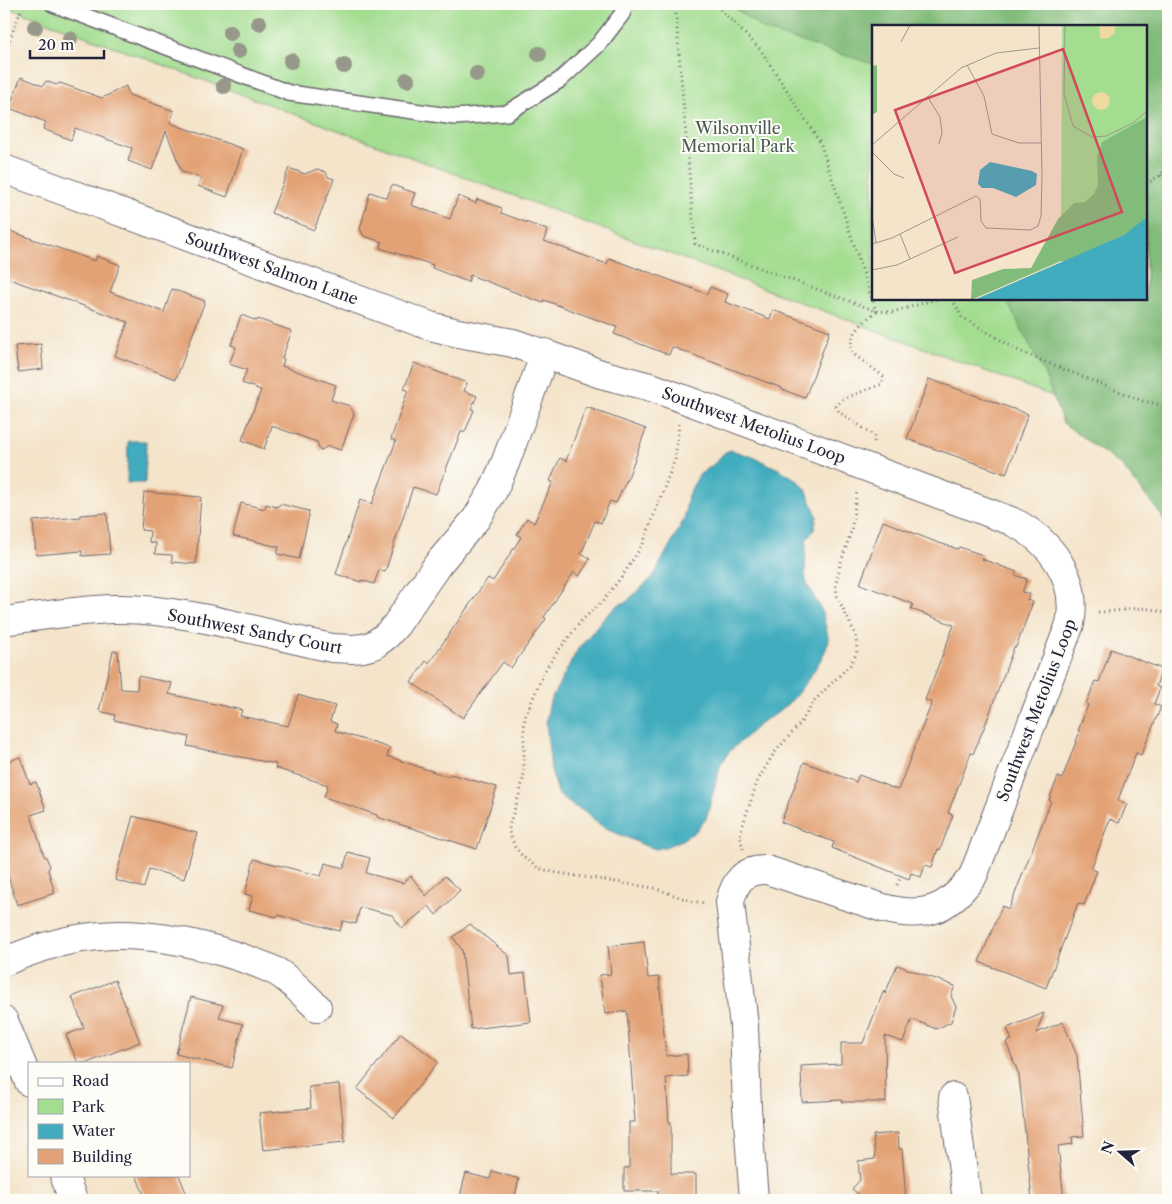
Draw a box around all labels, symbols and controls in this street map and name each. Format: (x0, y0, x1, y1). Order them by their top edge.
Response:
inset map (872, 25, 1147, 300)
scale bar (30, 28, 104, 60)
text: 20 m (38, 35, 74, 54)
park label: Wilsonville Memorial Park (681, 118, 795, 156)
street label: Southwest Salmon Lane (183, 227, 361, 309)
street label: Southwest Metolius Loop (659, 382, 849, 468)
street label: Southwest Sandy Court (166, 604, 344, 658)
street label: Southwest Metolius Loop (992, 616, 1080, 804)
legend (28, 1062, 190, 1176)
text: Road (72, 1071, 109, 1090)
text: Park (72, 1097, 106, 1116)
text: Water (71, 1121, 116, 1140)
north arrow (1094, 1126, 1144, 1176)
text: N (1097, 1139, 1118, 1156)
text: Building (72, 1147, 132, 1166)

